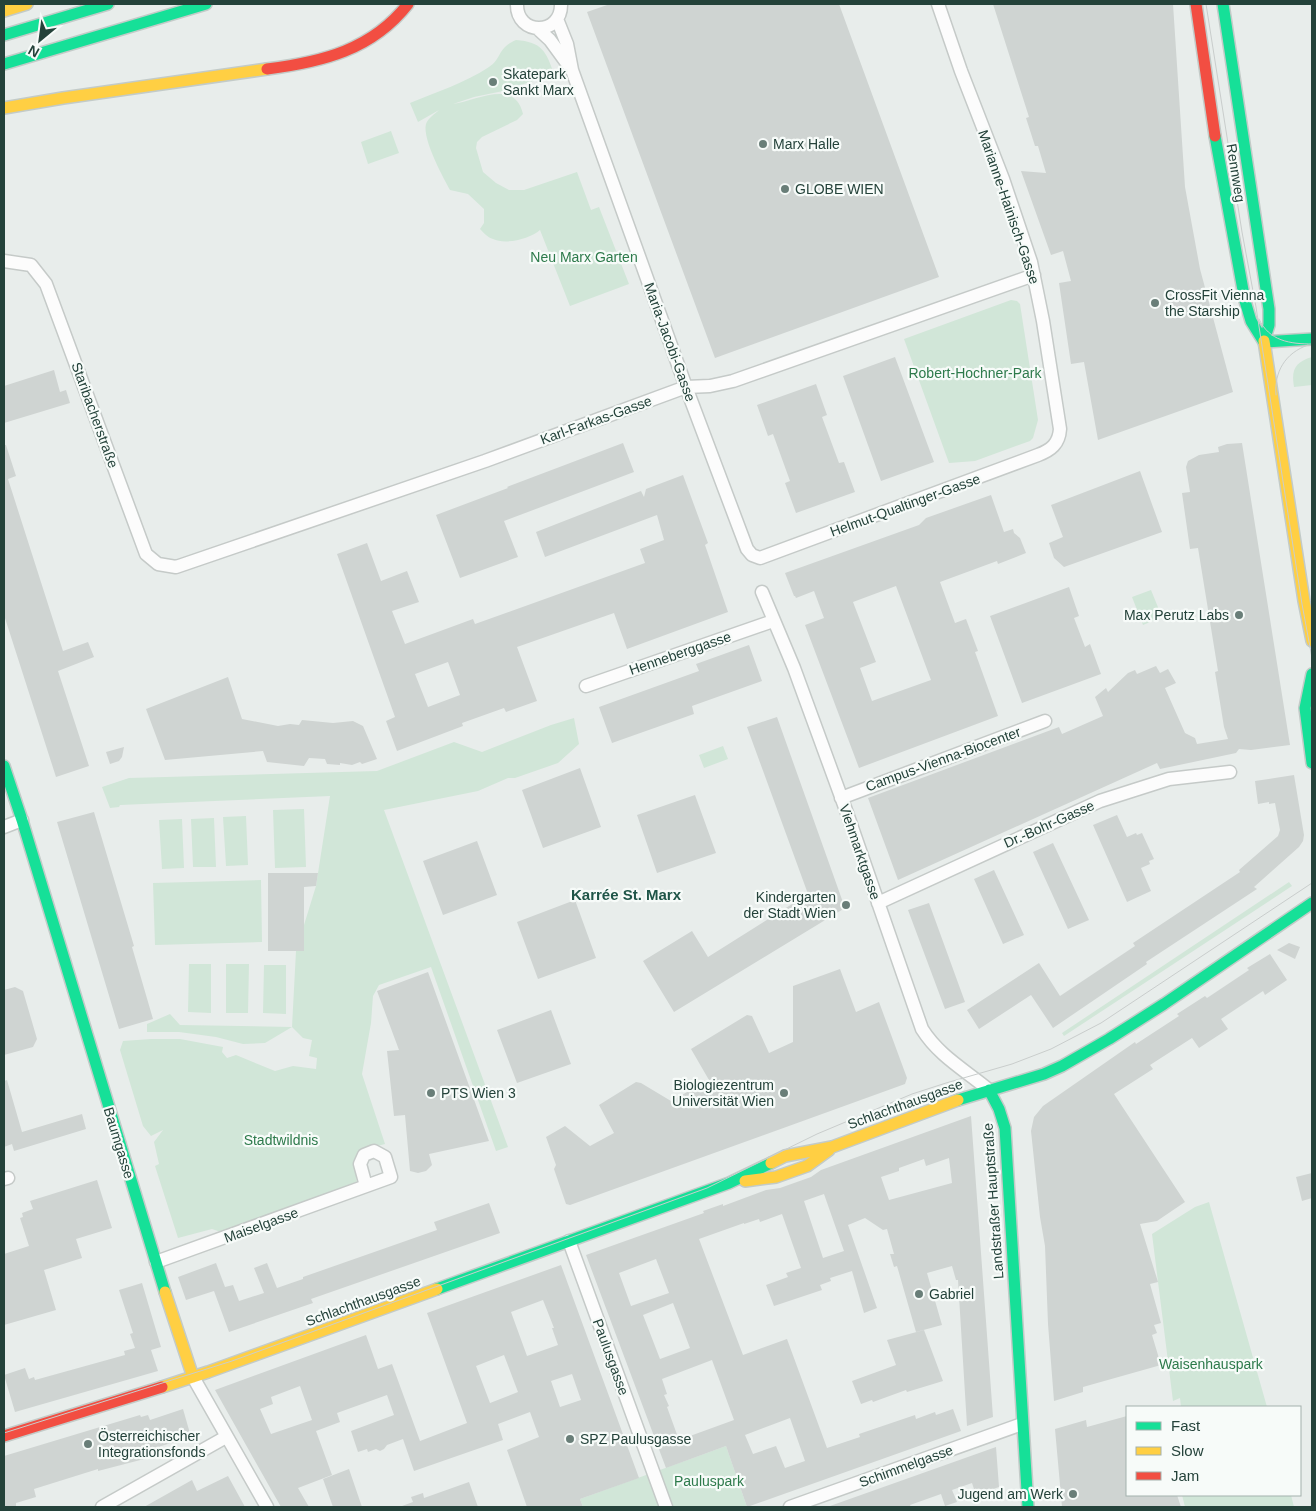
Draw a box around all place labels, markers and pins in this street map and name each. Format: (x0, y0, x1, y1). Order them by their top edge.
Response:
place label: Skatepark Sankt Marx (503, 66, 574, 98)
marker: Skatepark Sankt Marx (487, 76, 499, 88)
place label: Marx Halle (773, 136, 840, 152)
marker: Marx Halle (757, 138, 769, 150)
place label: GLOBE WIEN (795, 181, 884, 197)
marker: GLOBE WIEN (779, 183, 791, 195)
place label: CrossFit Vienna the Starship (1165, 287, 1265, 319)
marker: CrossFit Vienna the Starship (1149, 297, 1161, 309)
place label: Max Perutz Labs (1124, 607, 1229, 623)
marker: Max Perutz Labs (1233, 609, 1245, 621)
place label: Kindergarten der Stadt Wien (743, 889, 836, 921)
marker: Kindergarten der Stadt Wien (840, 899, 852, 911)
place label: Biologiezentrum Universität Wien (672, 1077, 774, 1109)
place label: PTS Wien 3 (441, 1085, 516, 1101)
marker: PTS Wien 3 (425, 1087, 437, 1099)
marker: Biologiezentrum Universität Wien (778, 1087, 790, 1099)
place label: Gabriel (929, 1286, 974, 1302)
marker: Gabriel (913, 1288, 925, 1300)
place label: Österreichischer Integrationsfonds (98, 1427, 205, 1460)
place label: SPZ Paulusgasse (580, 1431, 691, 1447)
marker: SPZ Paulusgasse (564, 1433, 576, 1445)
marker: Österreichischer Integrationsfonds (82, 1438, 94, 1450)
place label: Jugend am Werk (957, 1486, 1064, 1502)
marker: Jugend am Werk (1067, 1488, 1079, 1500)

